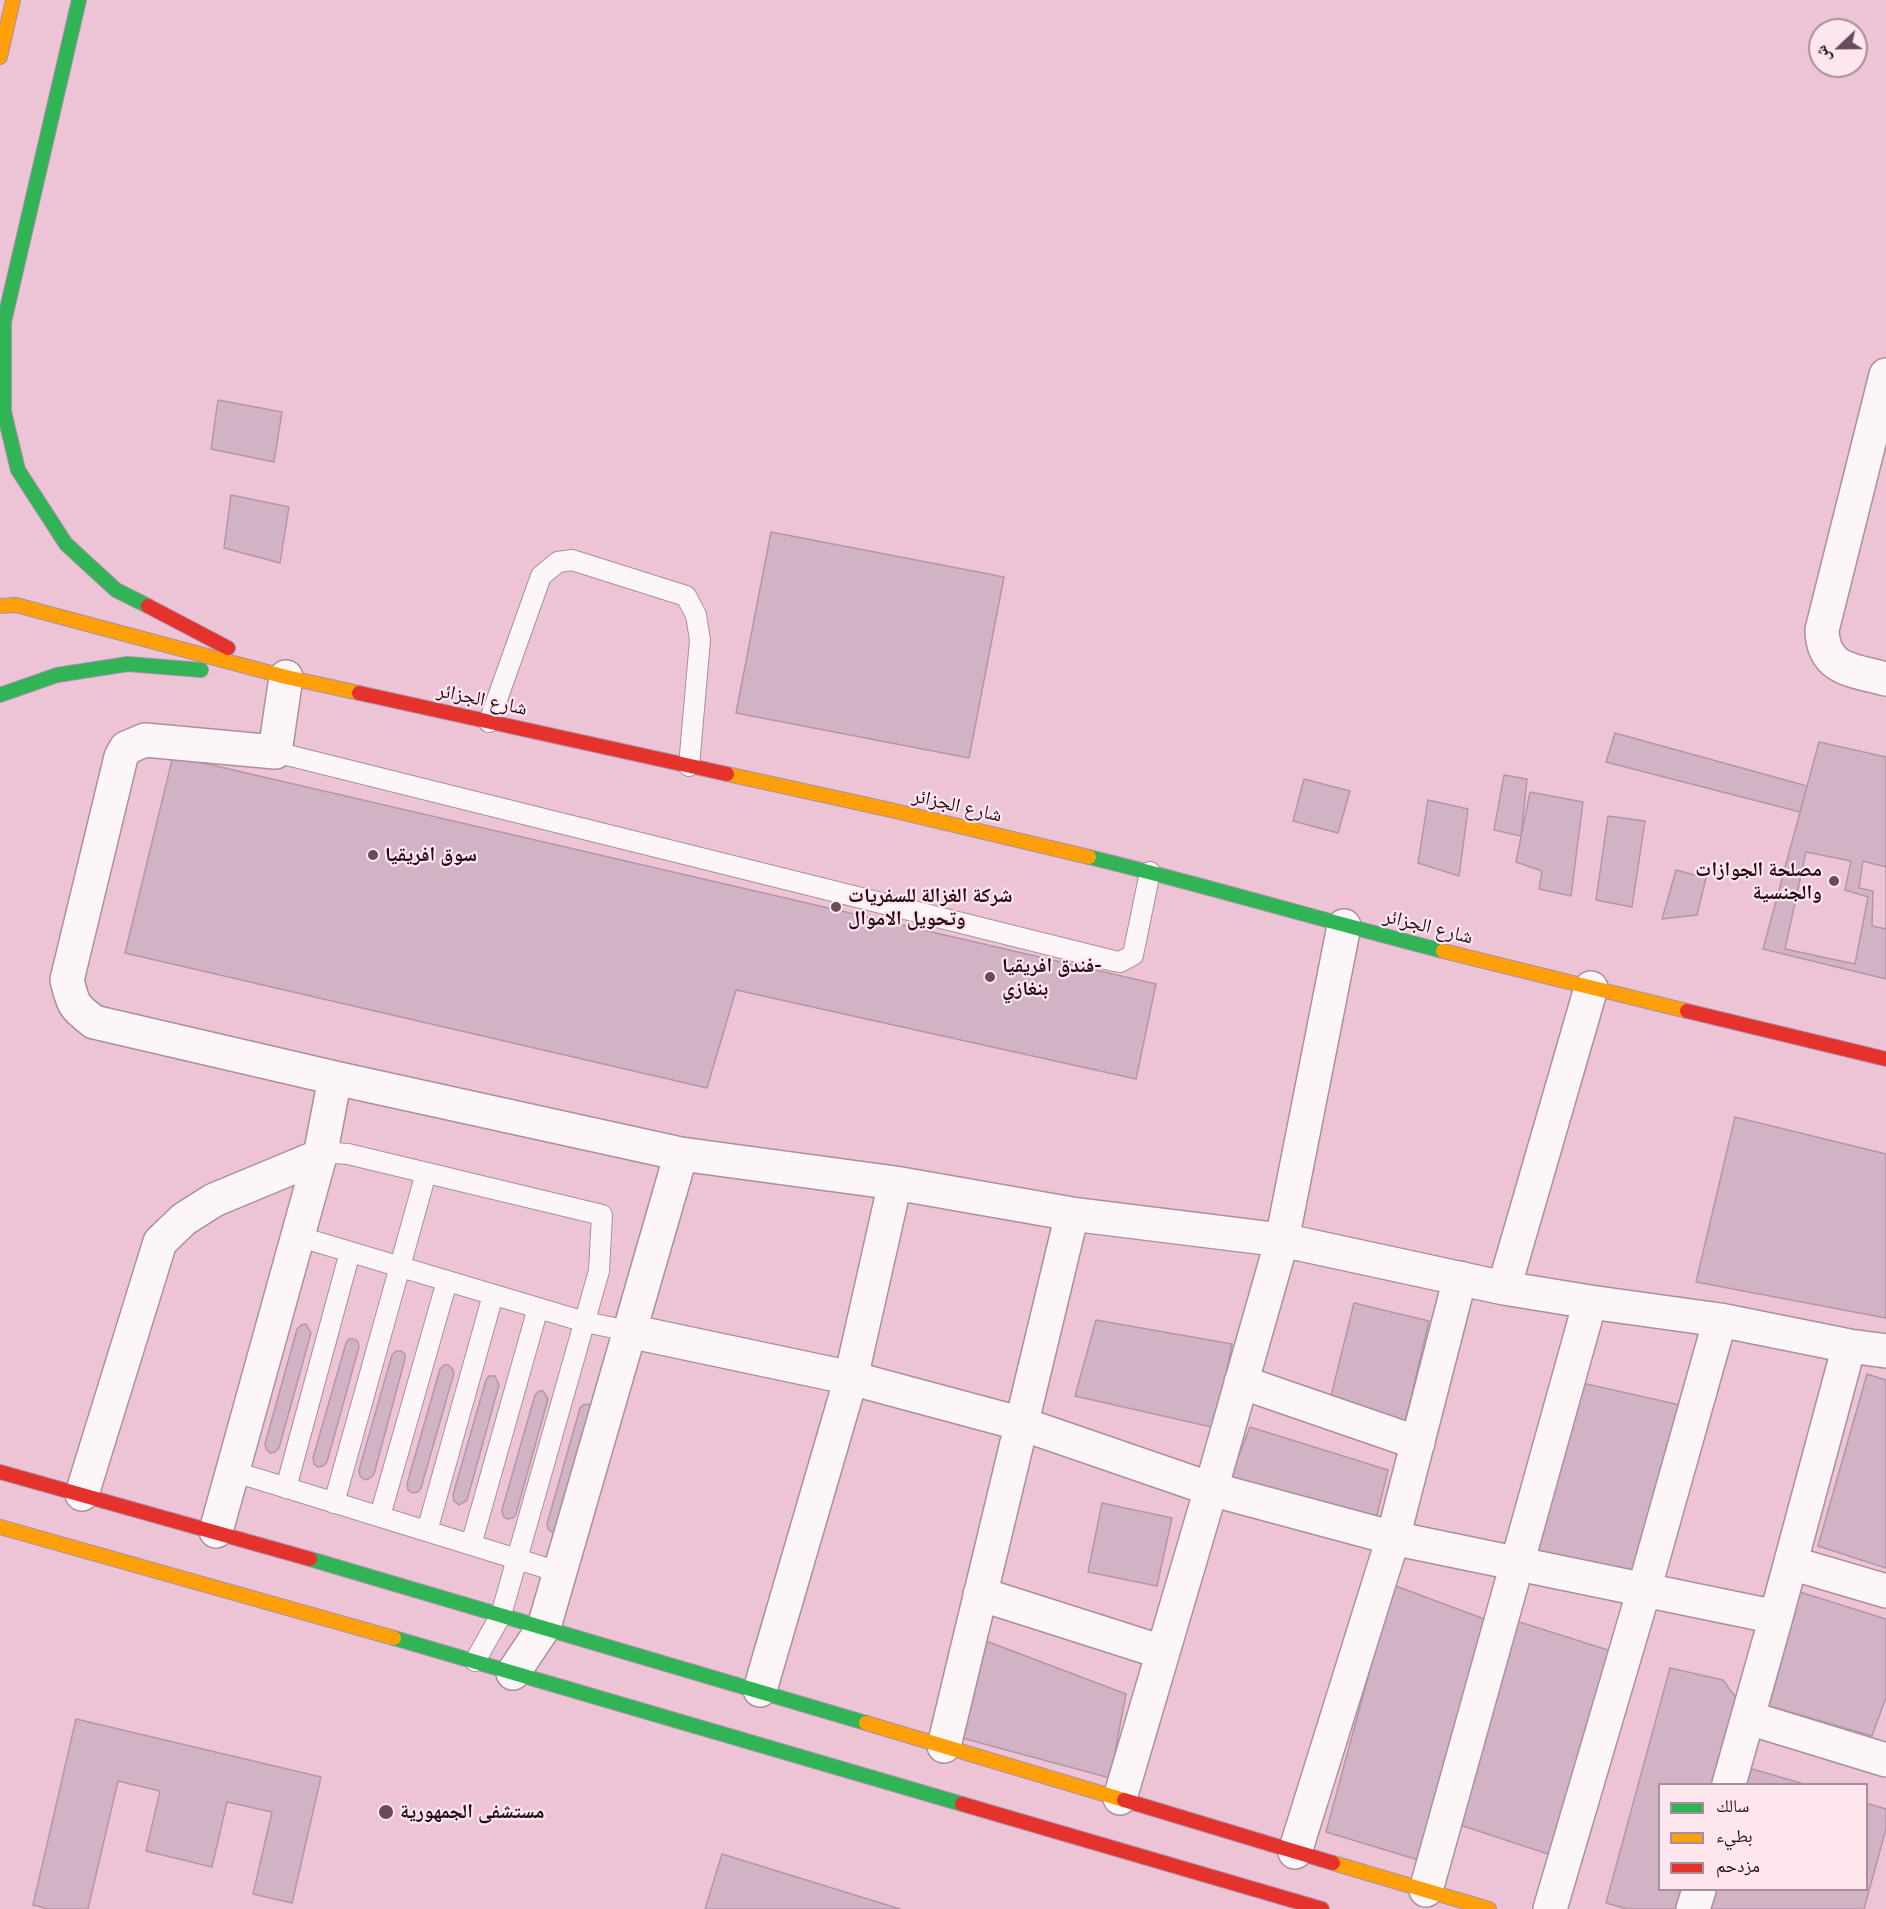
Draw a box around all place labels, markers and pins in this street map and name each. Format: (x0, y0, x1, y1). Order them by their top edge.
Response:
place label: سوق افريقيا (385, 843, 477, 867)
marker: سوق افريقيا (366, 848, 380, 862)
place label: مصلحة الجوازات والجنسية (1695, 858, 1822, 905)
marker: مصلحة الجوازات والجنسية (1827, 874, 1841, 888)
place label: شركة الغزالة للسفريات وتحويل الاموال (848, 884, 1012, 931)
marker: شركة الغزالة للسفريات وتحويل الاموال (829, 900, 843, 914)
place label: فندق افريقيا- بنغازي (1002, 954, 1102, 1001)
marker: فندق افريقيا- بنغازي (983, 970, 997, 984)
place label: مستشفى الجمهورية (400, 1800, 544, 1824)
marker: مستشفى الجمهورية (377, 1803, 395, 1821)

